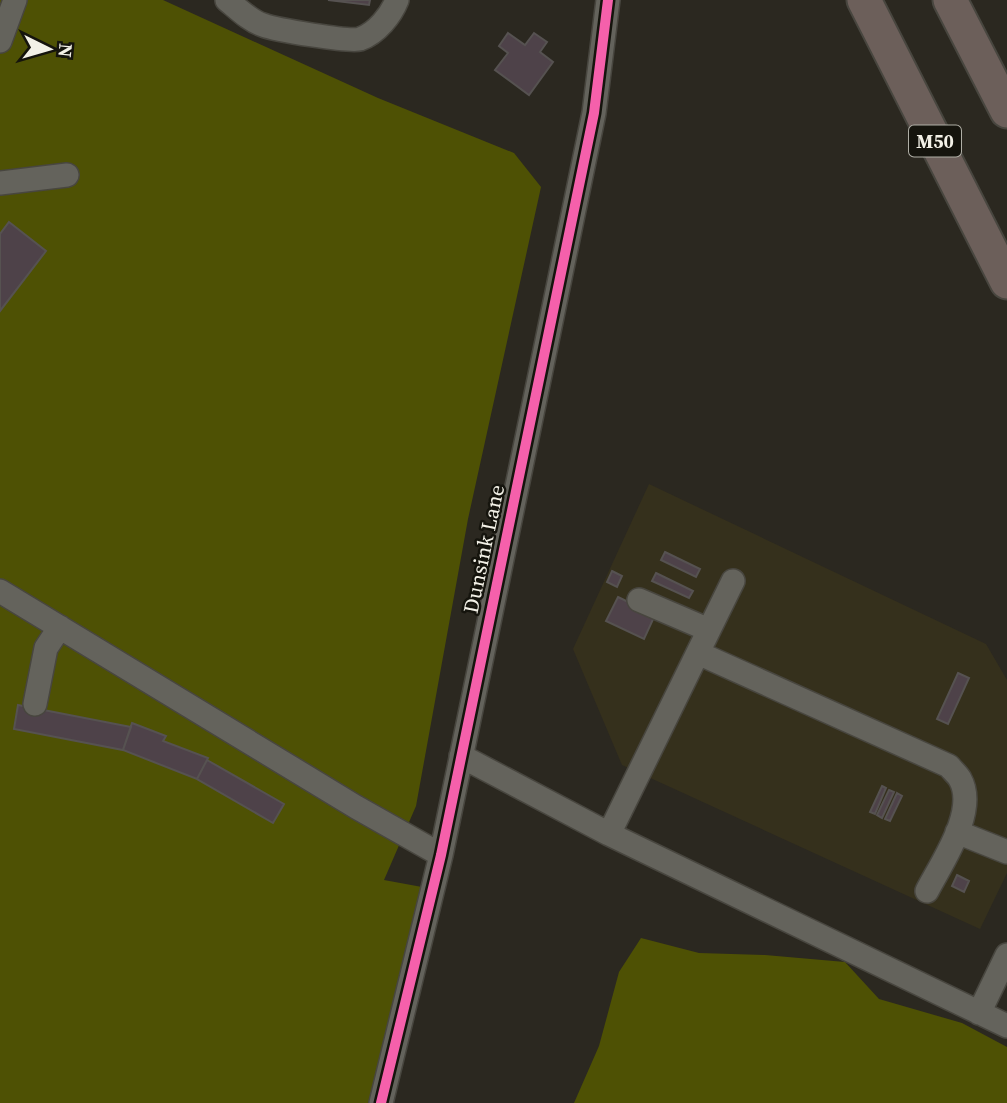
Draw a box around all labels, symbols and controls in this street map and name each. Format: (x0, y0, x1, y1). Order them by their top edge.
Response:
north arrow (14, 14, 84, 84)
text: N (52, 42, 79, 59)
road number: M50 (909, 125, 961, 156)
street label: Dunsink Lane (456, 482, 511, 616)

